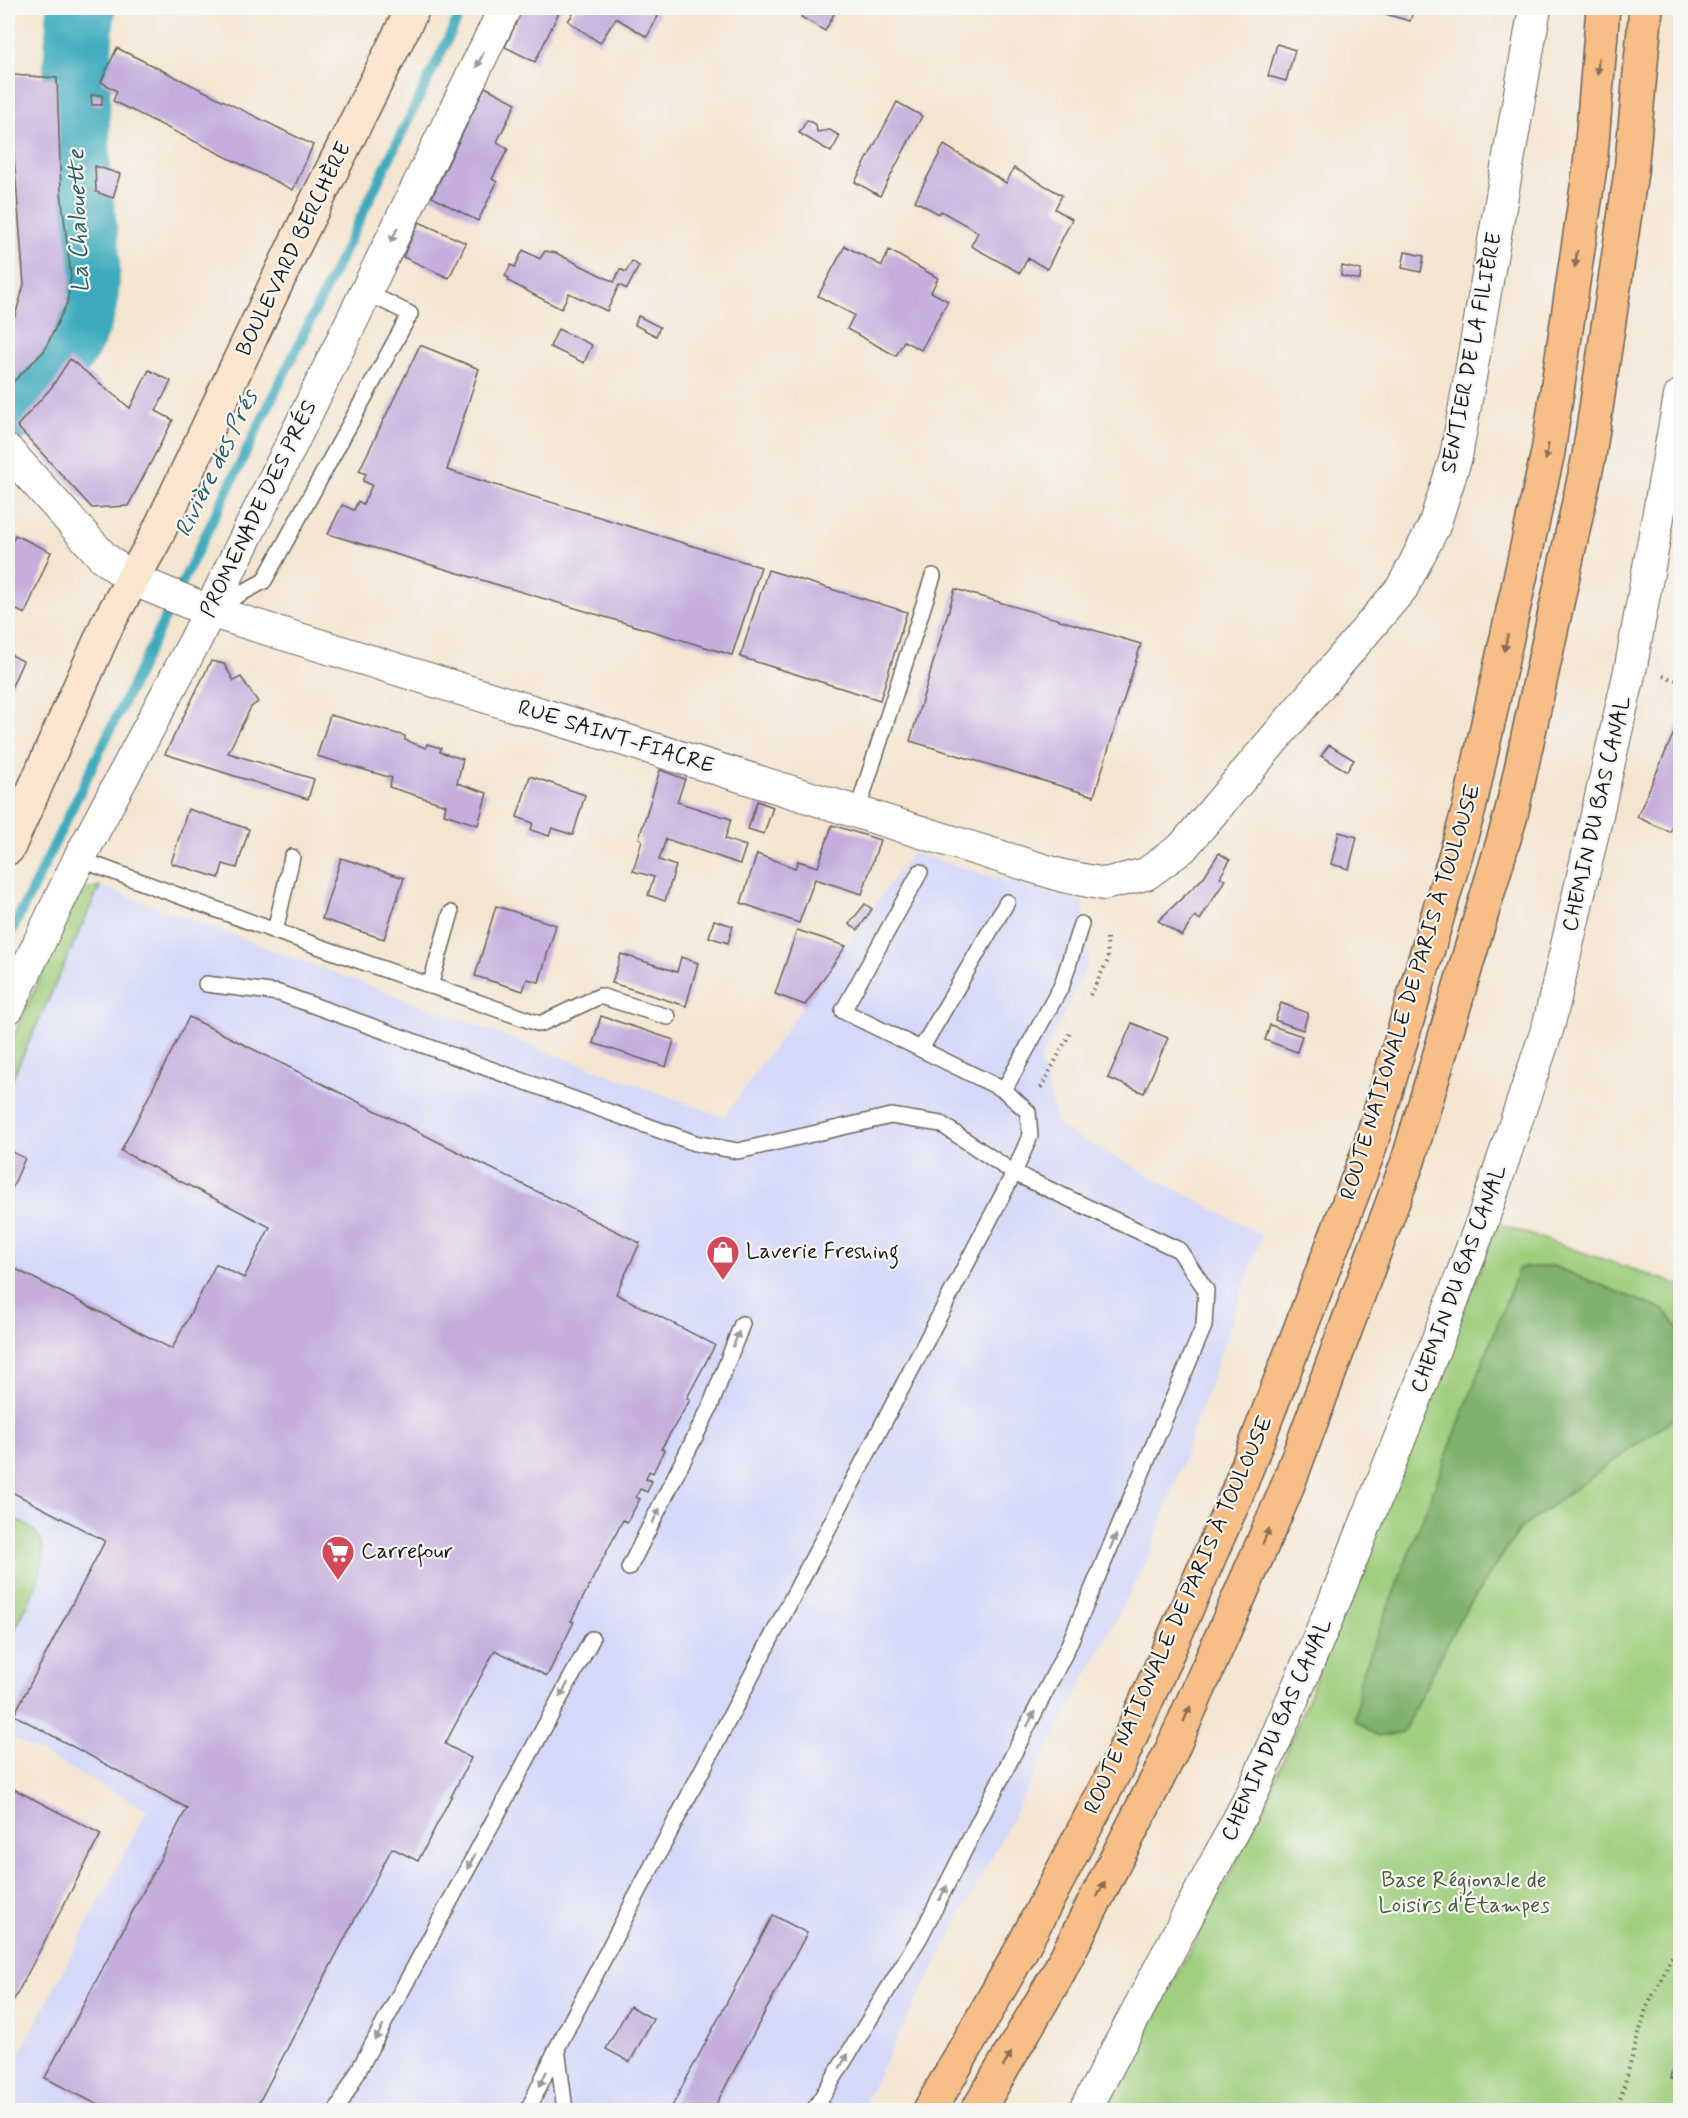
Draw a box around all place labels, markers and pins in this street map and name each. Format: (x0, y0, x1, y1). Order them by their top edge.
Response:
shop icon: Laverie Freshing (705, 1234, 741, 1281)
place label: Laverie Freshing (746, 1238, 899, 1269)
supermarket icon: Carrefour (320, 1534, 356, 1581)
place label: Carrefour (361, 1538, 453, 1568)

